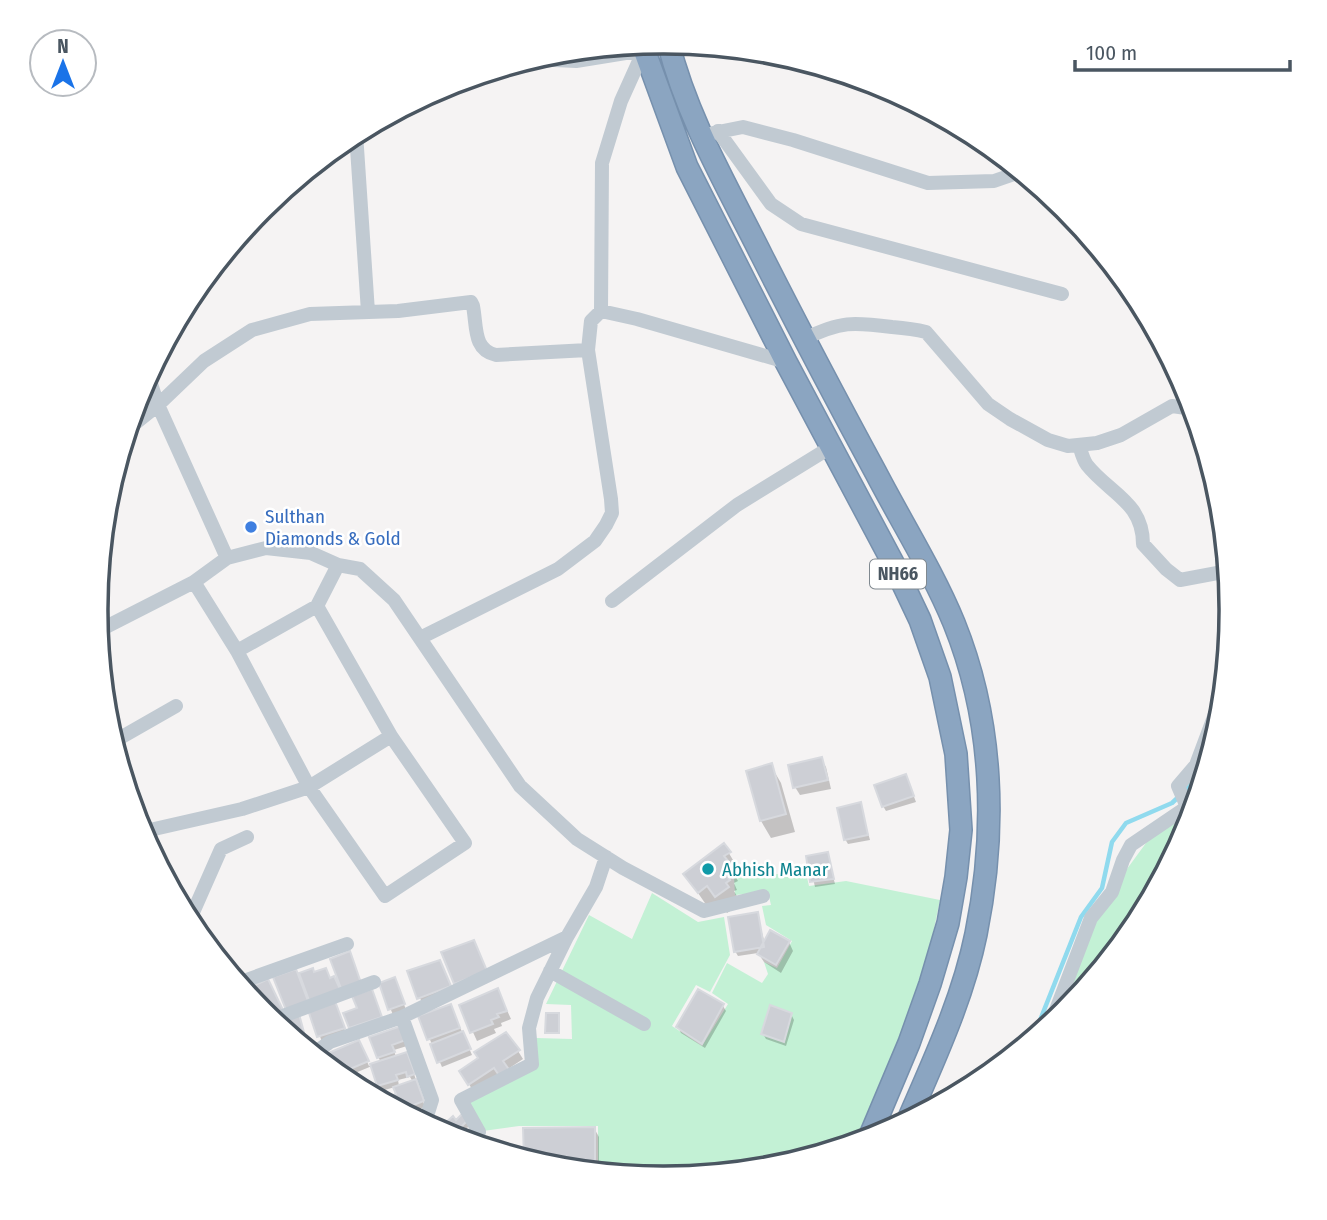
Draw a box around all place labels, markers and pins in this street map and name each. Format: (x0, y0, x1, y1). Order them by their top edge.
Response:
place label: Sulthan Diamonds & Gold (265, 505, 401, 550)
marker: Sulthan Diamonds & Gold (243, 519, 259, 535)
place label: Abhish Manar (722, 858, 829, 881)
marker: Abhish Manar (700, 861, 716, 877)

